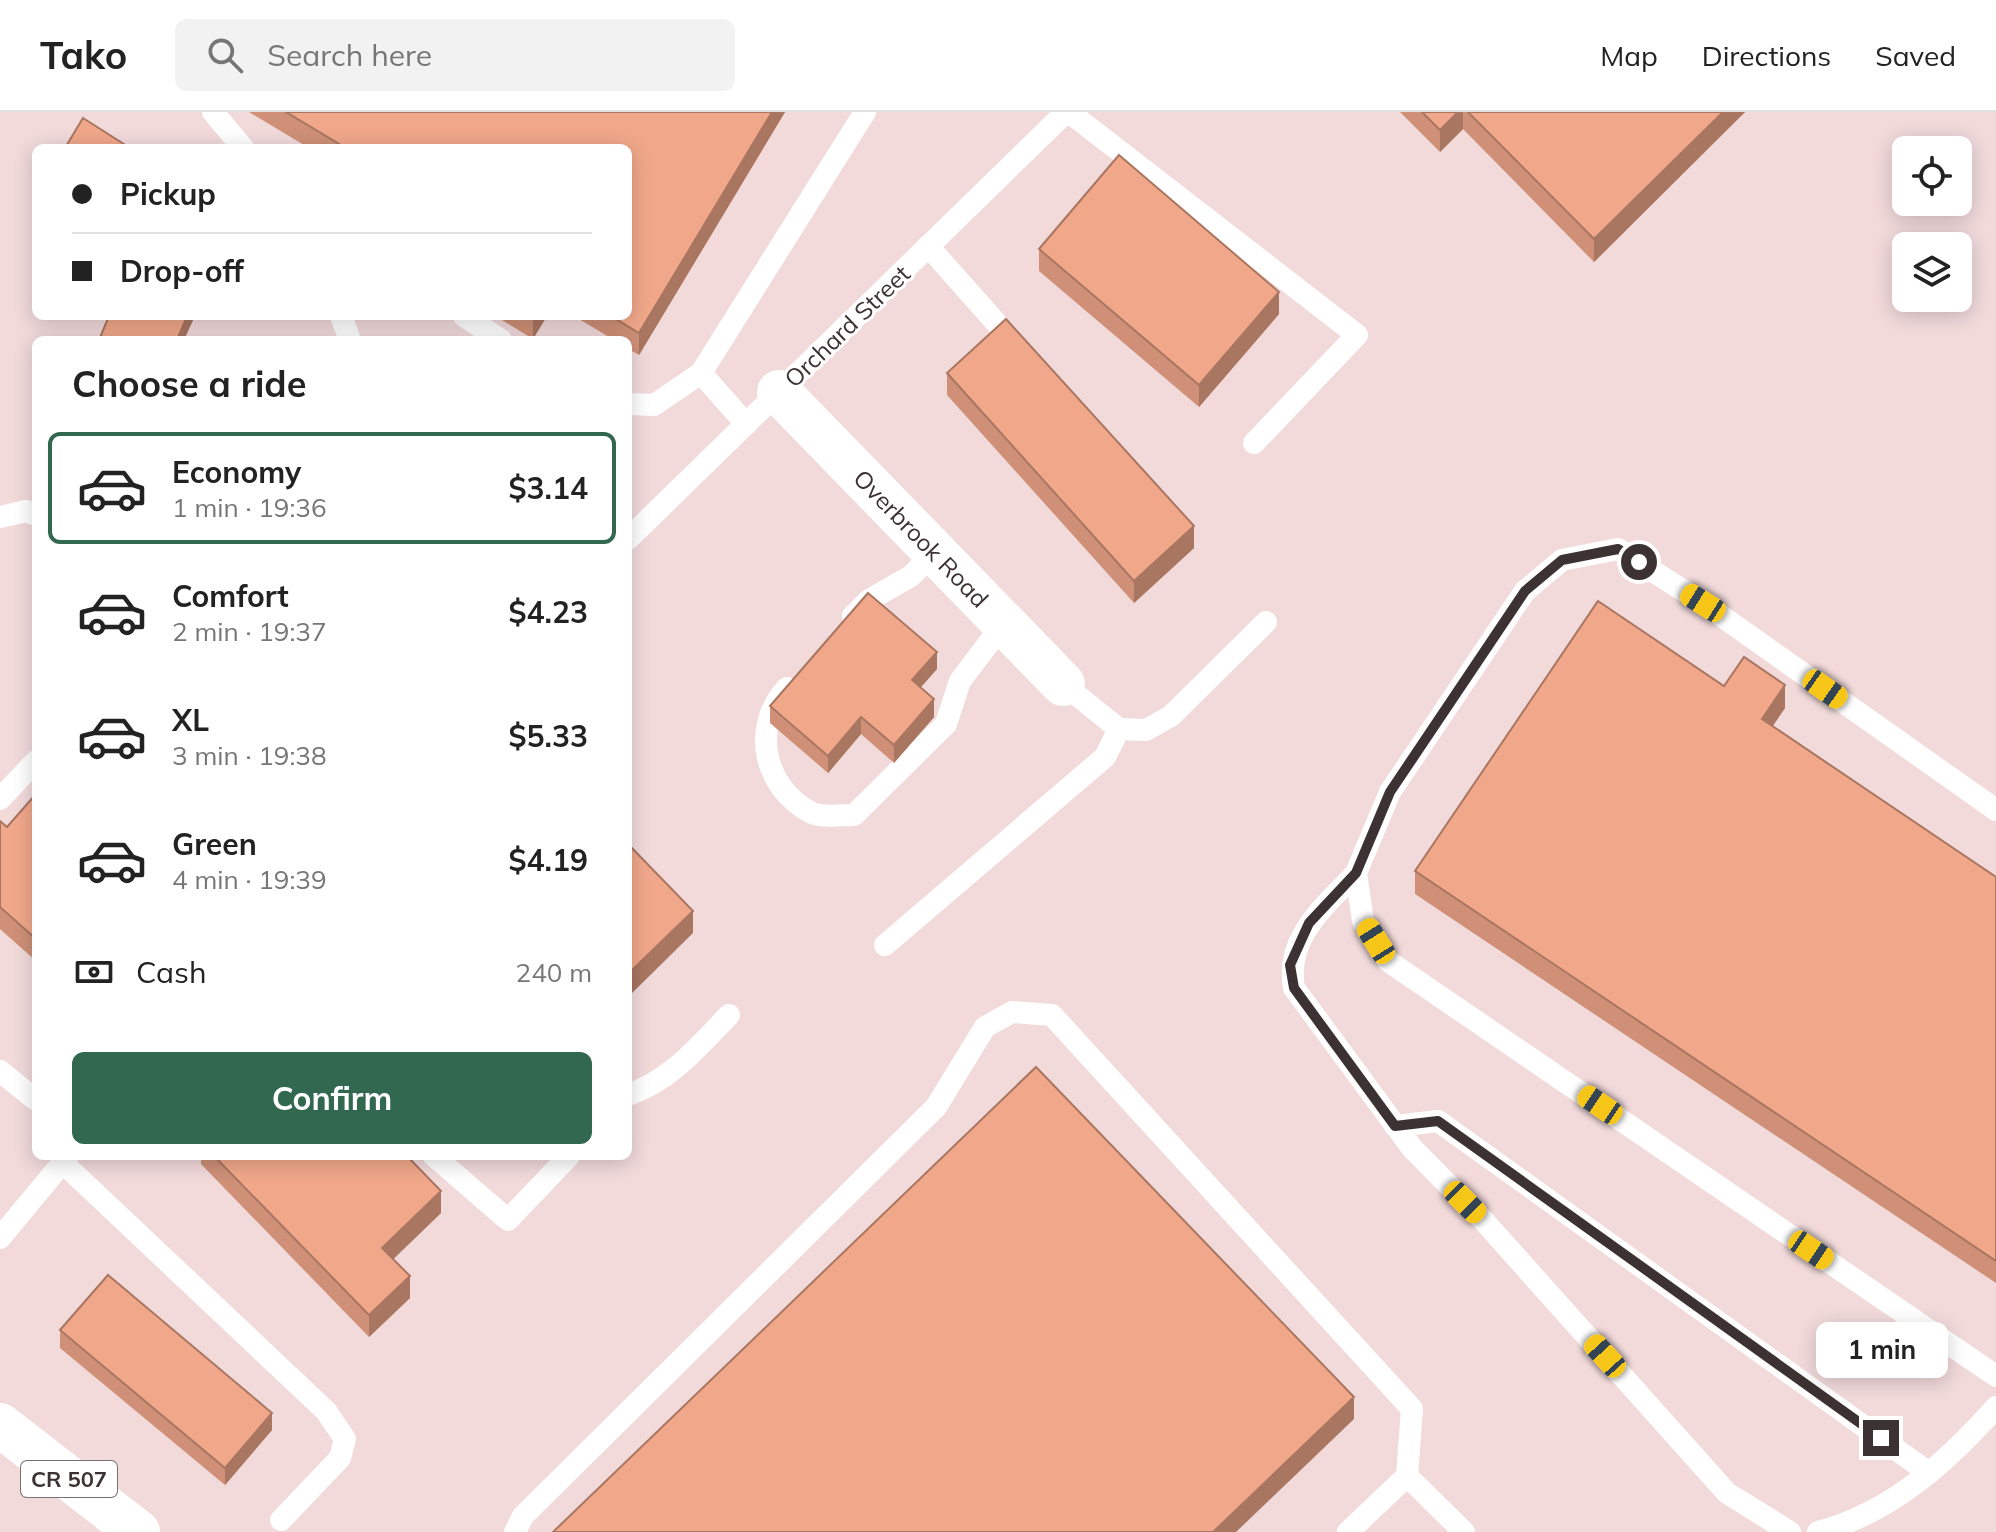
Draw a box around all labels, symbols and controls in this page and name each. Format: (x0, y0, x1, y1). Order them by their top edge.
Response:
search box (175, 19, 735, 91)
text: Tako (40, 31, 127, 79)
icon: search (203, 33, 247, 77)
text: Search here (267, 36, 432, 74)
text: Map (1600, 38, 1658, 73)
text: Directions (1702, 38, 1831, 73)
text: Saved (1875, 38, 1956, 73)
map controls (1892, 136, 1972, 312)
button: locate (1892, 136, 1972, 216)
text: Pickup (120, 175, 216, 213)
button: layers (1892, 232, 1972, 312)
text: Drop-off (120, 252, 244, 290)
street label: Orchard Street (778, 259, 916, 393)
text: Choose a ride (72, 361, 306, 406)
icon: car (76, 452, 148, 524)
text: Economy (172, 453, 301, 491)
street label: Overbrook Road (847, 463, 995, 614)
text: $3.14 (509, 469, 588, 507)
text: 1 min · 19:36 (172, 491, 327, 524)
route start (1621, 544, 1657, 580)
icon: car (76, 576, 148, 648)
text: Comfort (172, 577, 289, 615)
car (1676, 580, 1730, 626)
text: $4.23 (509, 593, 588, 631)
text: 2 min · 19:37 (172, 615, 327, 648)
car (1798, 665, 1852, 713)
icon: car (76, 700, 148, 772)
text: XL (172, 701, 209, 739)
text: $5.33 (509, 717, 588, 755)
text: 3 min · 19:38 (172, 739, 327, 772)
icon: car (76, 824, 148, 896)
text: Green (172, 825, 257, 863)
text: $4.19 (509, 841, 588, 879)
text: 4 min · 19:39 (172, 863, 327, 896)
car (1353, 914, 1399, 968)
icon: cash (72, 950, 116, 994)
text: Cash (136, 953, 207, 991)
text: 240 m (516, 956, 592, 989)
button: Confirm (72, 1052, 592, 1144)
car (1573, 1082, 1627, 1128)
car (1440, 1177, 1490, 1227)
car (1784, 1227, 1838, 1273)
callout: 1 min (1815, 1322, 1947, 1378)
car (1580, 1330, 1630, 1382)
text: 1 min (1848, 1333, 1916, 1366)
route end (1863, 1420, 1899, 1456)
road number: CR 507 (21, 1461, 117, 1497)

